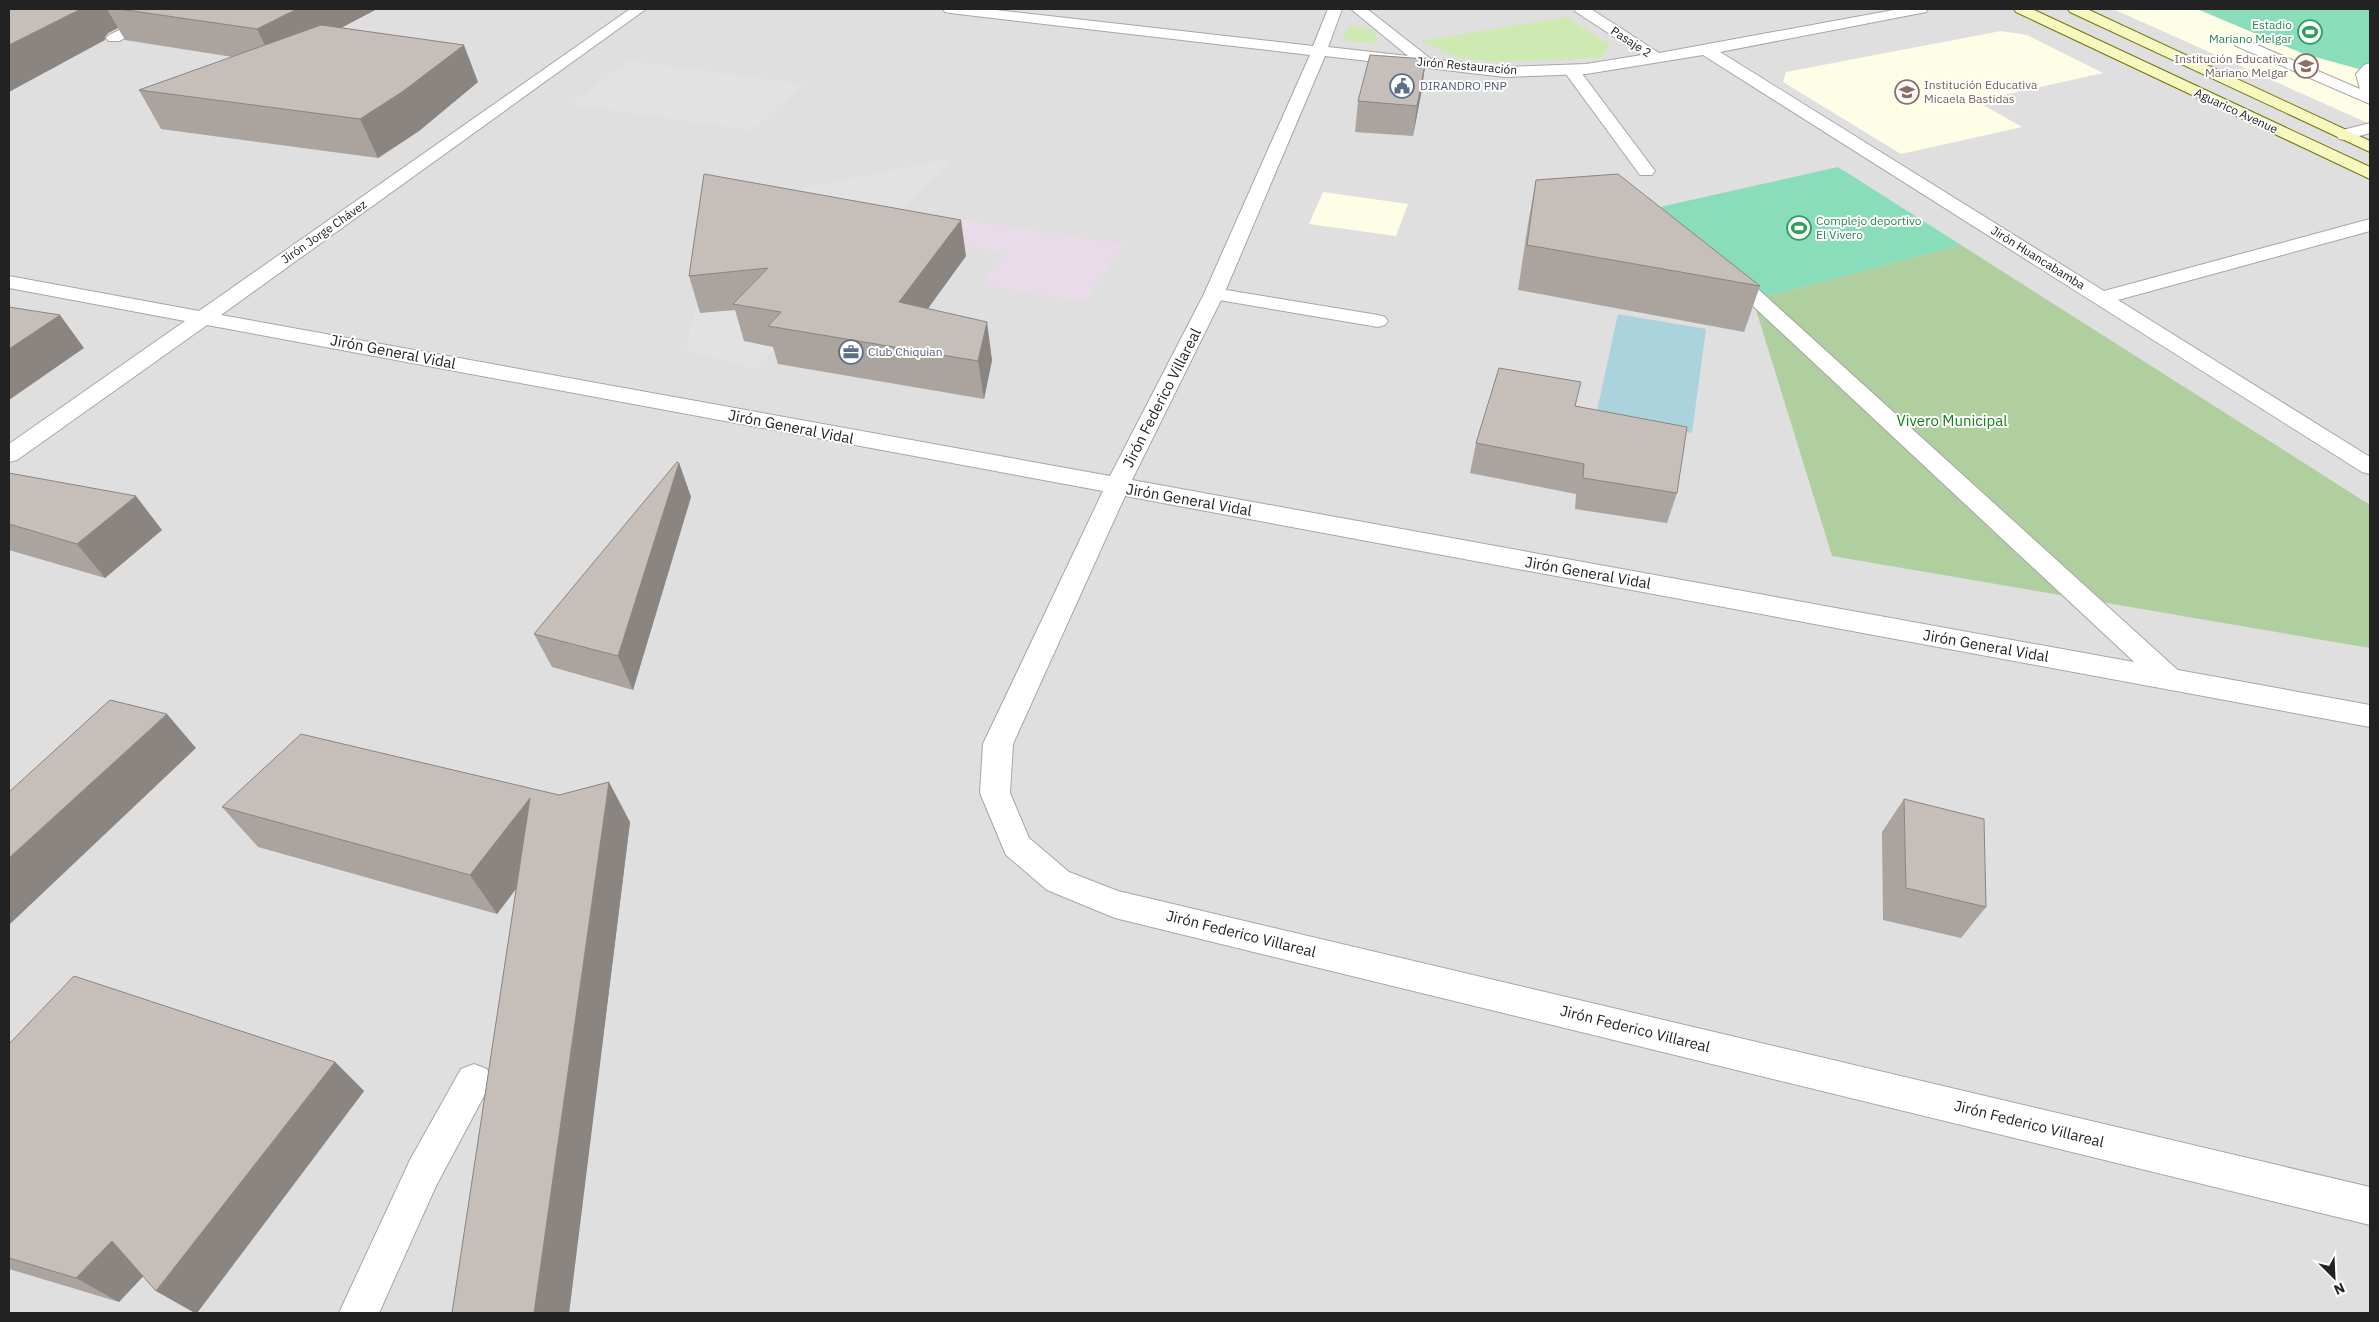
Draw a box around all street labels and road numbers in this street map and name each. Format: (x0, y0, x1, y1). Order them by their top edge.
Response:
street label: Pasaje 2 (1608, 23, 1654, 60)
street label: Jirón Restauración (1416, 54, 1518, 77)
street label: Aguarico Avenue (2192, 85, 2281, 137)
street label: Jirón Jorge Chávez (278, 196, 370, 267)
street label: Jirón Huancabamba (1988, 223, 2089, 293)
street label: Jirón Federico Villareal (1118, 325, 1205, 471)
street label: Jirón General Vidal (329, 330, 457, 373)
street label: Jirón General Vidal (727, 405, 855, 448)
street label: Jirón General Vidal (1125, 479, 1254, 520)
street label: Jirón General Vidal (1524, 552, 1653, 593)
street label: Jirón General Vidal (1922, 625, 2051, 666)
street label: Jirón Federico Villareal (1164, 906, 1318, 961)
street label: Jirón Federico Villareal (1558, 1001, 1712, 1056)
street label: Jirón Federico Villareal (1952, 1096, 2106, 1151)

